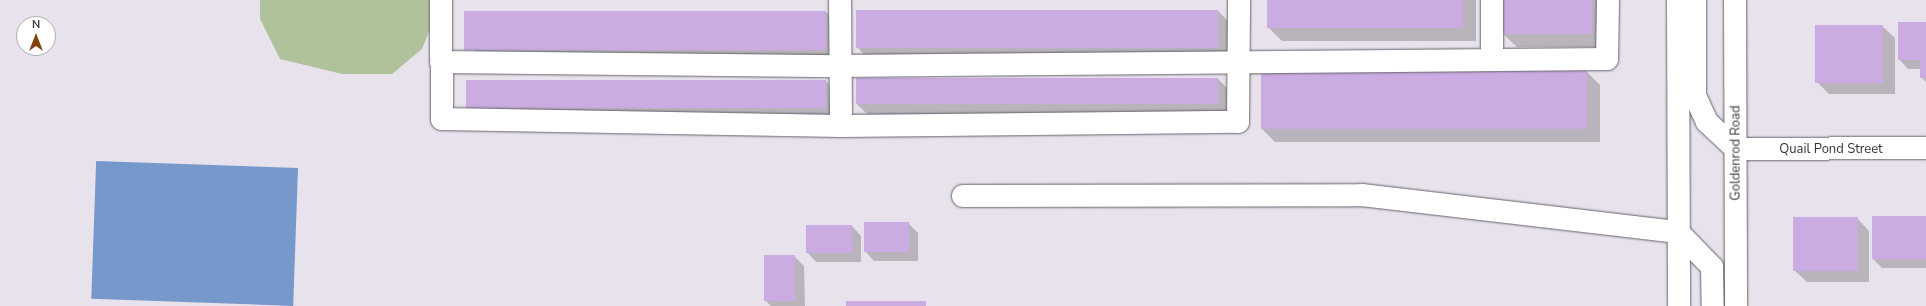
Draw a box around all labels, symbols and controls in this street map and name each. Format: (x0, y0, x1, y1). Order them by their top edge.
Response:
north arrow (16, 16, 56, 56)
text: N (32, 17, 40, 32)
street label: Goldenrod Road (1728, 105, 1744, 201)
street label: Quail Pond Street (1779, 141, 1883, 157)

